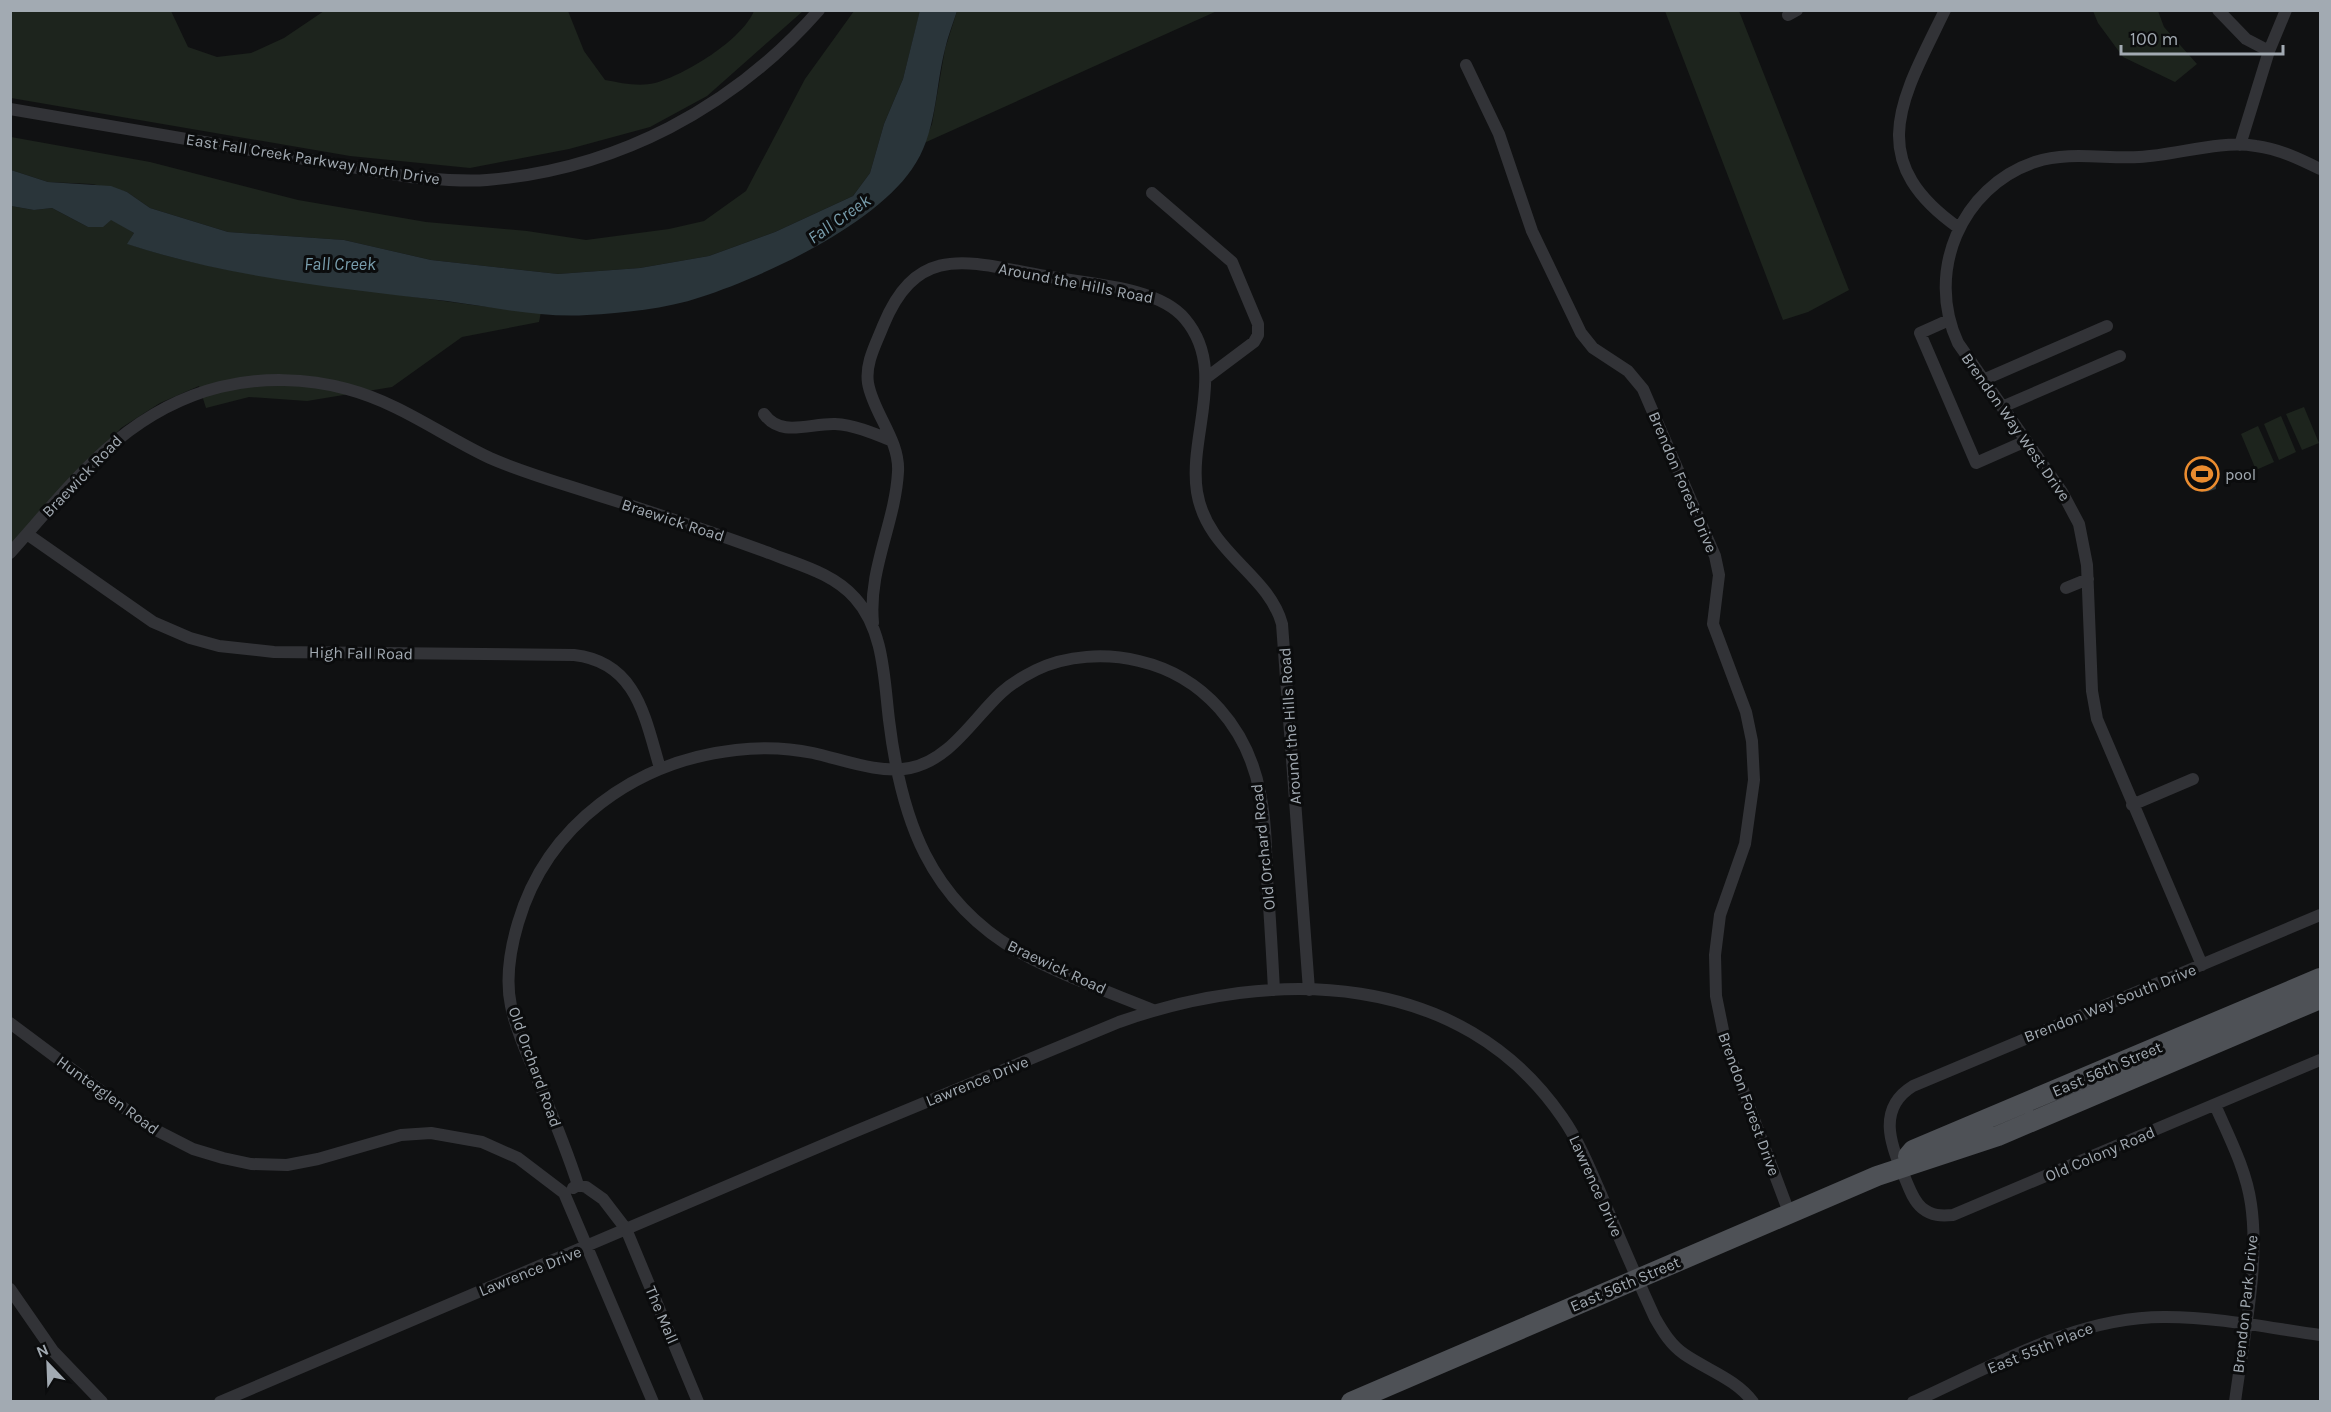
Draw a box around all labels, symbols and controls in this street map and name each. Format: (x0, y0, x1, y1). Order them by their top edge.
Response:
scale bar (2121, 18, 2283, 56)
text: 100 m (2130, 28, 2178, 50)
street label: East Fall Creek Parkway North Drive (185, 130, 441, 188)
water label: Fall Creek (803, 189, 876, 249)
water label: Fall Creek (304, 253, 377, 275)
street label: Around the Hills Road (997, 259, 1155, 307)
street label: Brendon Way West Drive (1958, 349, 2074, 505)
street label: Brendon Forest Drive (1645, 409, 1721, 555)
street label: Braewick Road (38, 431, 126, 521)
sports icon: pool (2184, 456, 2220, 492)
place label: pool (2225, 465, 2256, 484)
street label: Braewick Road (619, 494, 727, 546)
street label: High Fall Road (309, 643, 413, 663)
street label: Around the Hills Road (1275, 647, 1305, 805)
street label: Old Orchard Road (1247, 783, 1279, 911)
street label: Braewick Road (1004, 936, 1110, 998)
street label: Brendon Way South Drive (2021, 960, 2199, 1046)
street label: Old Orchard Road (504, 1004, 566, 1130)
street label: Brendon Forest Drive (1714, 1030, 1784, 1178)
street label: East 56th Street (2049, 1037, 2165, 1101)
street label: Hunterglen Road (53, 1052, 163, 1138)
street label: Lawrence Drive (923, 1052, 1031, 1110)
street label: Old Colony Road (2042, 1122, 2158, 1186)
street label: Lawrence Drive (1565, 1132, 1627, 1240)
street label: Brendon Park Drive (2228, 1234, 2262, 1374)
street label: Lawrence Drive (476, 1242, 584, 1300)
street label: East 56th Street (1567, 1252, 1683, 1316)
street label: The Mall (641, 1283, 683, 1347)
street label: East 55th Place (1984, 1318, 2096, 1378)
north arrow (18, 1334, 78, 1394)
text: N (33, 1340, 51, 1362)

